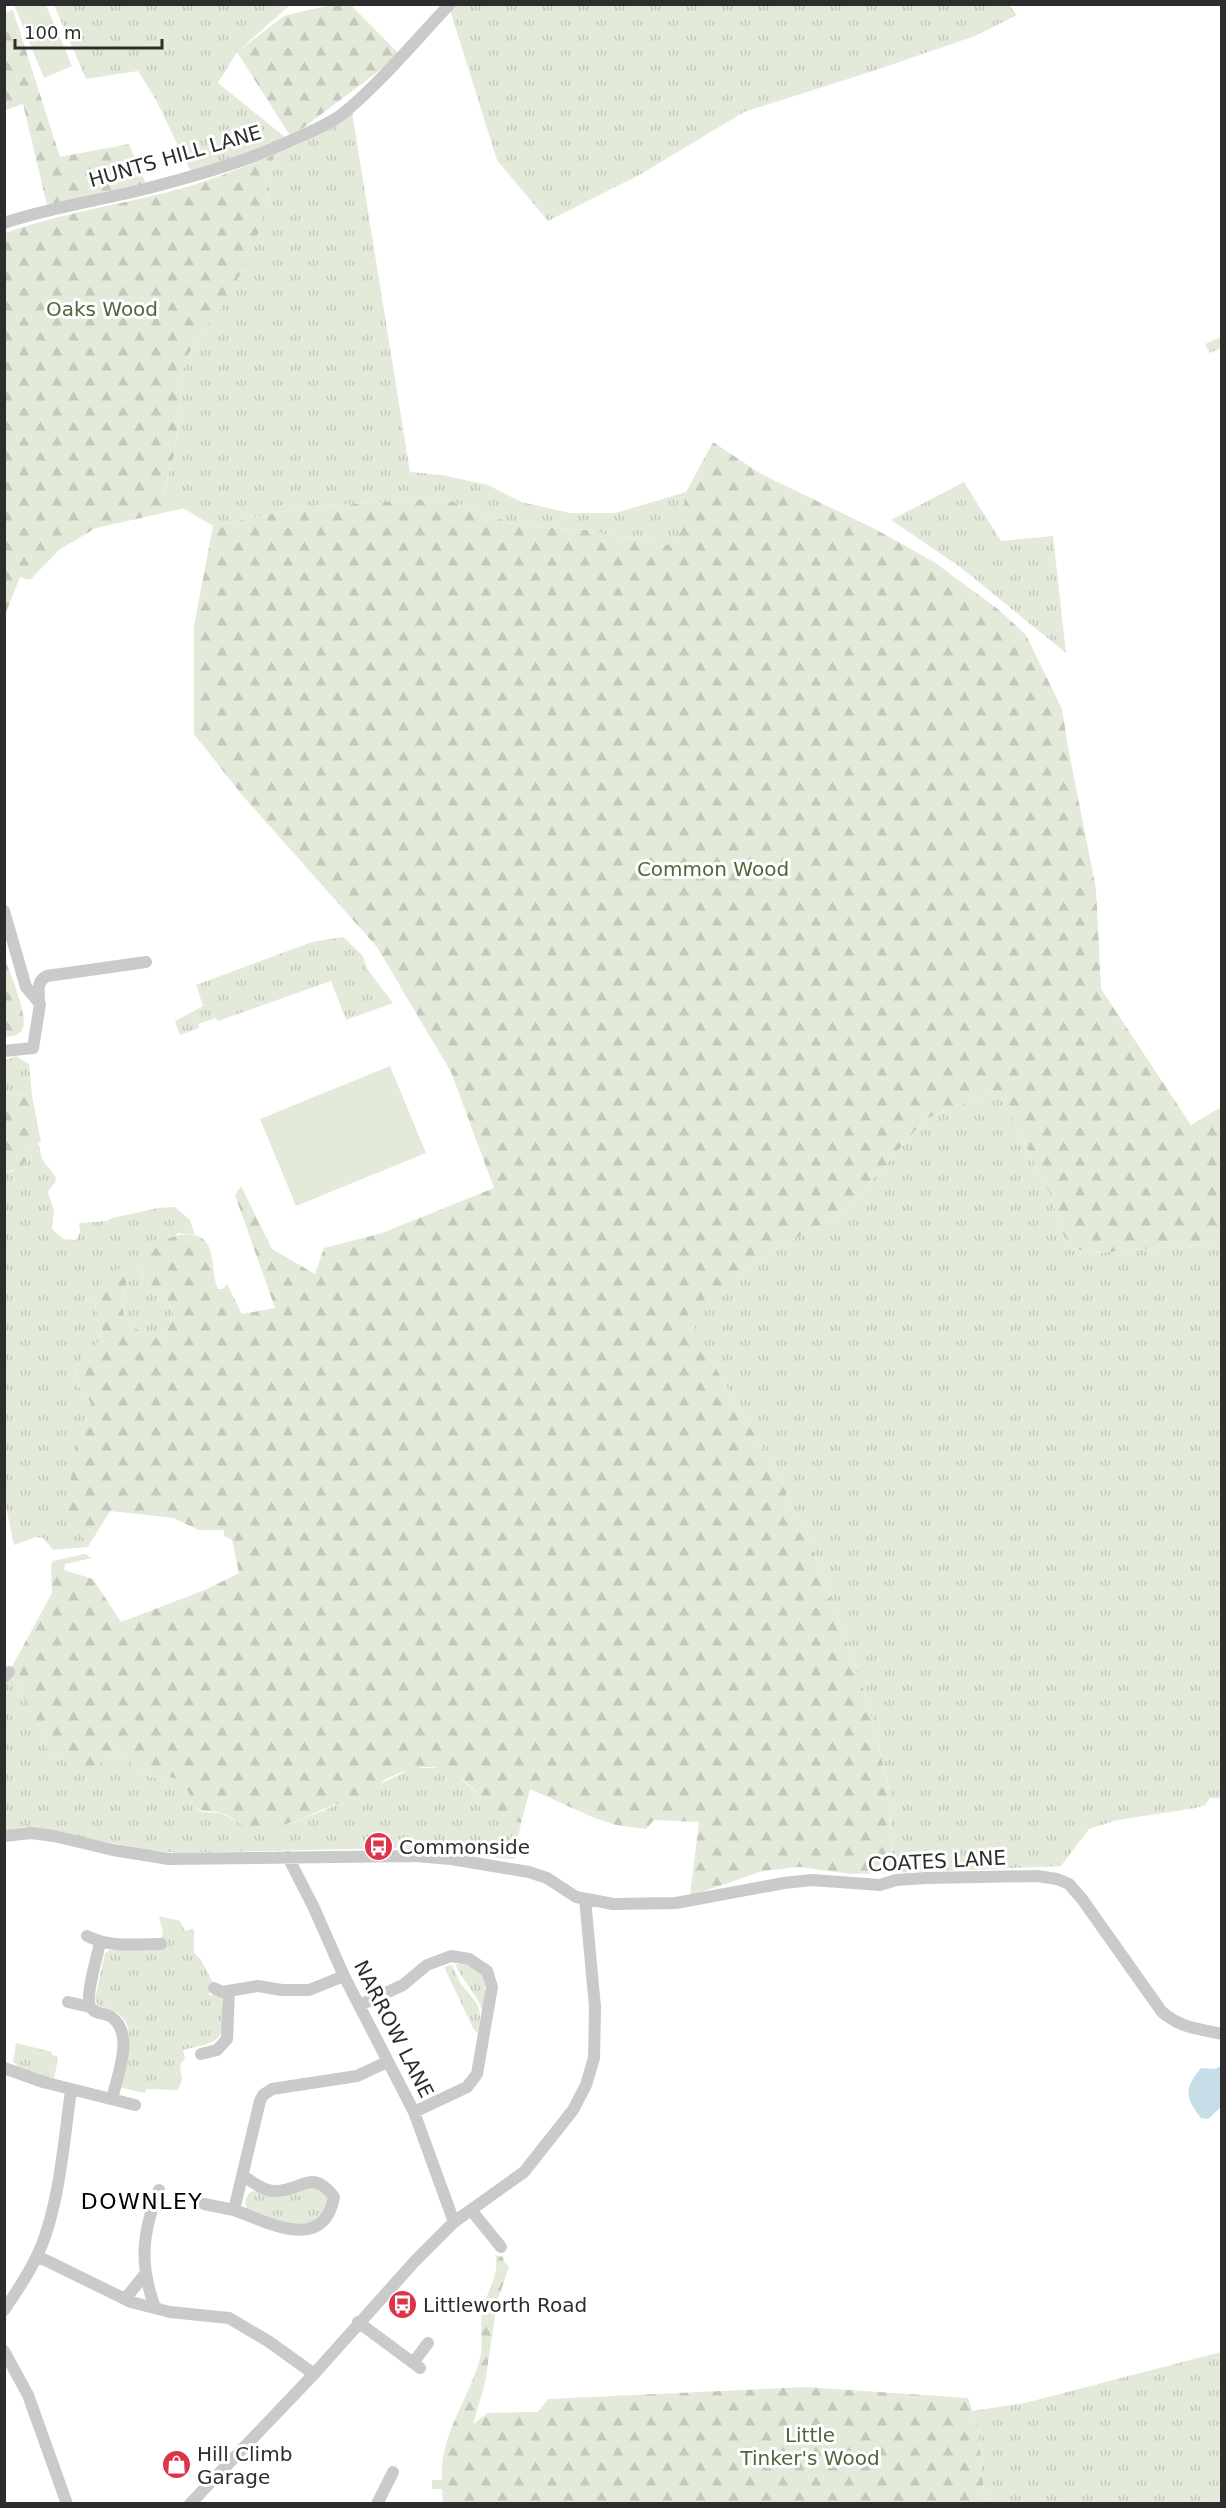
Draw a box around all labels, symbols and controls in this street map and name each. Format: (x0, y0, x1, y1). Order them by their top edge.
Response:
scale bar (15, 12, 162, 50)
text: 100 m (24, 22, 82, 43)
street label: HUNTS HILL LANE (86, 120, 264, 192)
park label: Oaks Wood (46, 297, 158, 321)
park label: Common Wood (637, 857, 789, 881)
bus stop icon: Commonside (362, 1831, 394, 1863)
place label: Commonside (399, 1835, 530, 1859)
street label: COATES LANE (867, 1845, 1007, 1877)
street label: NARROW LANE (349, 1956, 439, 2102)
district label: DOWNLEY (81, 2189, 203, 2214)
bus stop icon: Littleworth Road (386, 2289, 418, 2321)
place label: Littleworth Road (423, 2293, 587, 2317)
park label: Little Tinker's Wood (739, 2423, 880, 2470)
place label: Hill Climb Garage (197, 2442, 292, 2489)
shop icon: Hill Climb Garage (160, 2449, 192, 2481)

